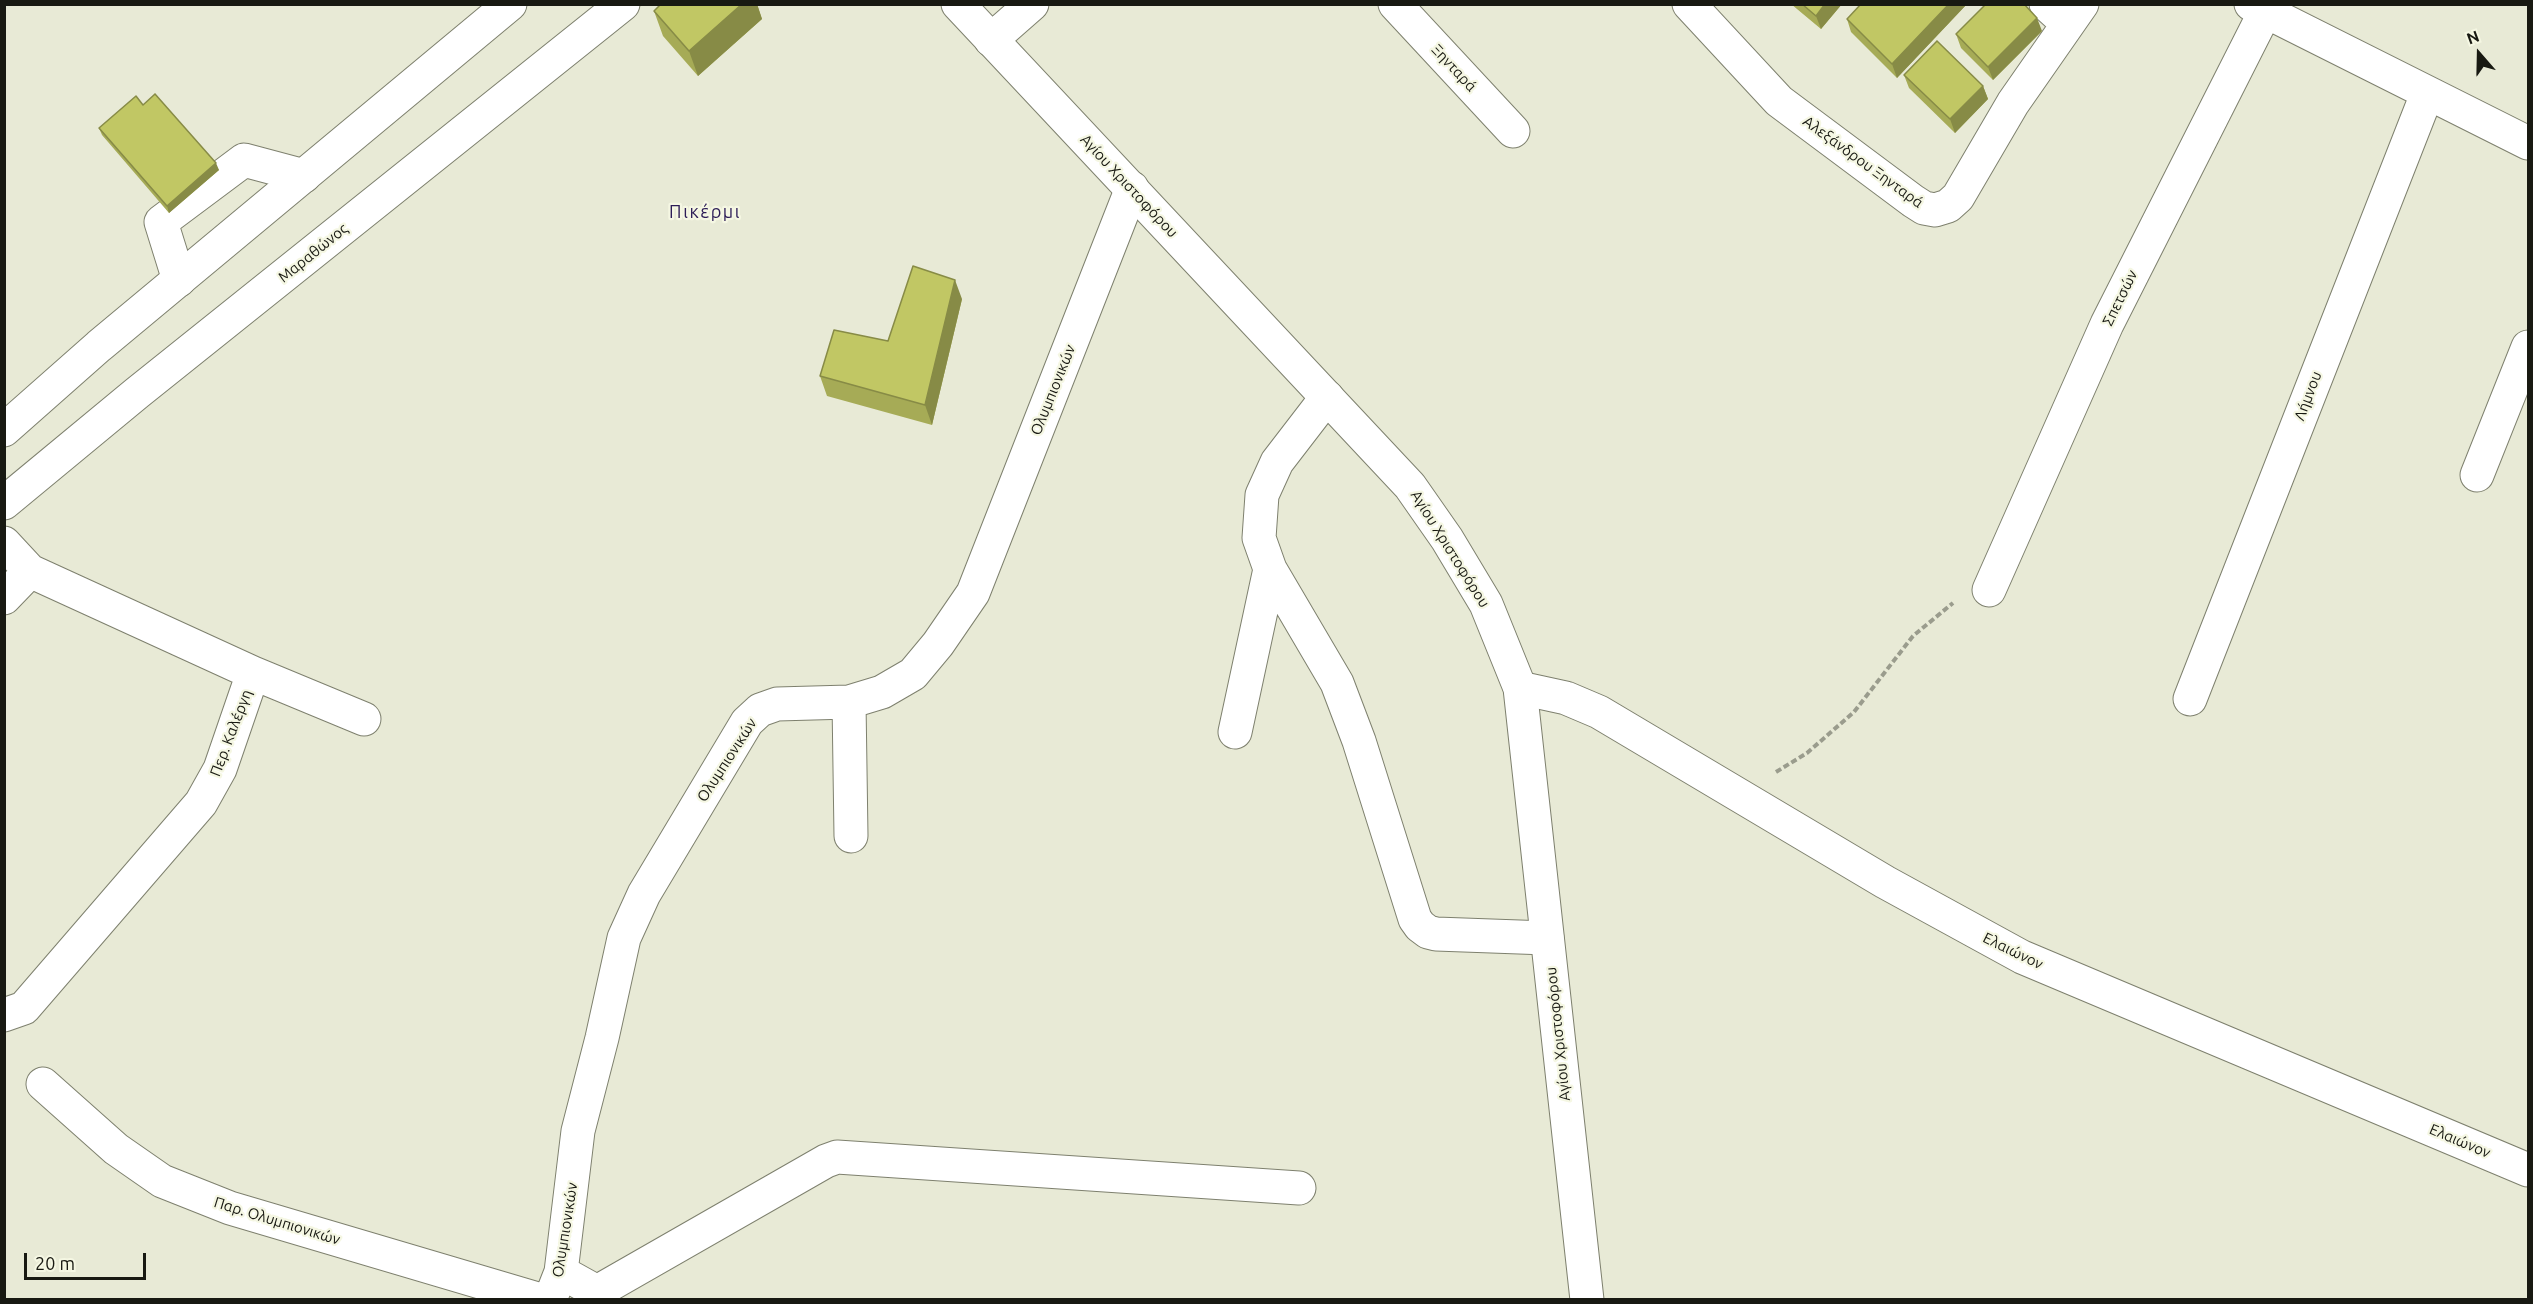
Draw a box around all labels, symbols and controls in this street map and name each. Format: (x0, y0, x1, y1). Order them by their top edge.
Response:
north arrow (2449, 24, 2509, 84)
text: N (2464, 27, 2482, 48)
street label: Ξηνταρά (1428, 41, 1480, 95)
street label: Αλεξάνδρου Ξηνταρά (1799, 112, 1927, 212)
street label: Αγίου Χριστοφόρου (1077, 131, 1181, 241)
district label: Πικέρμι (669, 201, 741, 223)
street label: Μαραθώνος (275, 220, 351, 286)
street label: Σπετσών (2099, 267, 2141, 329)
street label: Ολυμπιονικών (1027, 342, 1079, 438)
street label: Λήμνου (2290, 369, 2326, 423)
street label: Αγίου Χριστοφόρου (1407, 487, 1493, 611)
street label: Περ. Καλέργη (206, 687, 256, 779)
street label: Ολυμπιονικών (693, 715, 761, 805)
street label: Ελαιώνον (1980, 929, 2046, 973)
street label: Αγίου Χριστοφόρου (1542, 966, 1574, 1102)
street label: Ελαιώνον (2427, 1120, 2493, 1162)
street label: Ολυμπιονικών (549, 1181, 581, 1279)
street label: Παρ. Ολυμπιονικών (212, 1193, 342, 1249)
scale bar (27, 1241, 148, 1279)
text: 20 m (35, 1253, 75, 1273)

